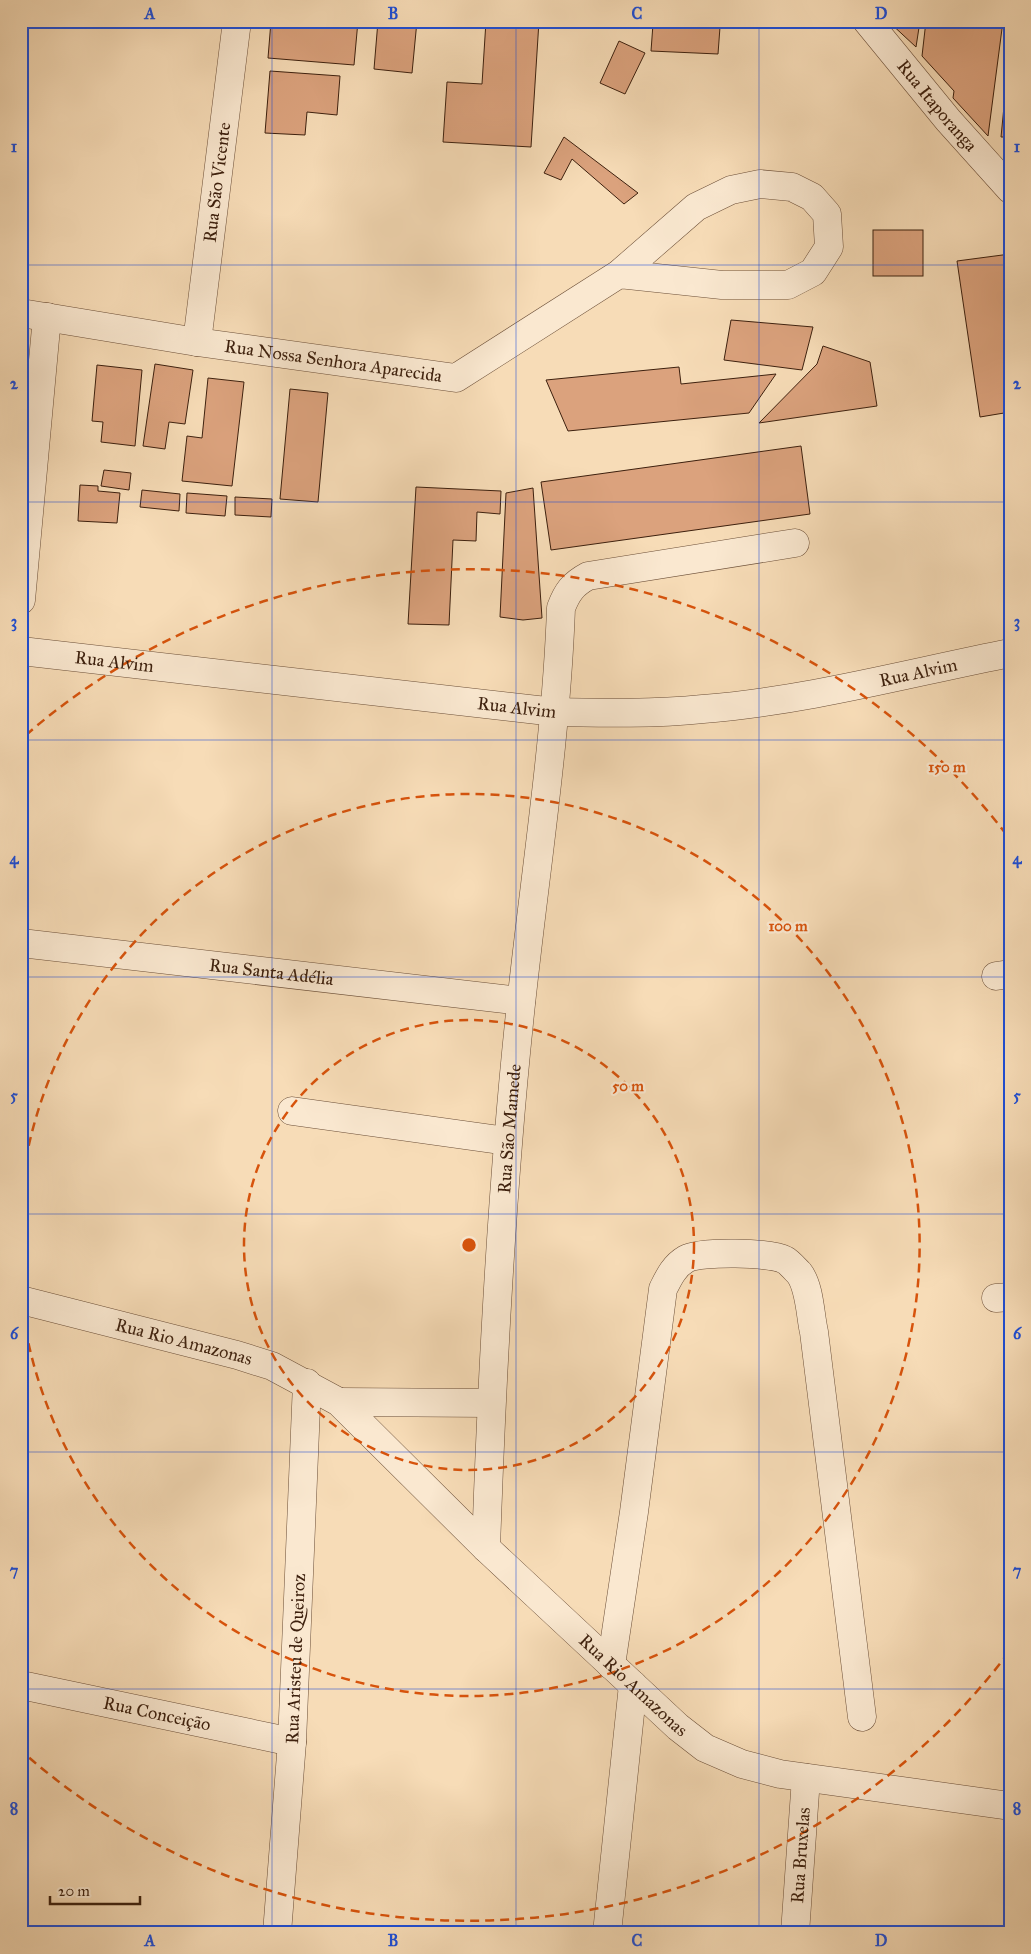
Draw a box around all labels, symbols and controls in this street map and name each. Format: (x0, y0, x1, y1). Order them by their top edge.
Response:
text: A (144, 4, 156, 23)
text: B (388, 4, 398, 23)
text: C (632, 4, 643, 23)
text: D (875, 4, 888, 23)
street label: Rua Itaporanga (892, 55, 982, 156)
street label: Rua São Vicente (199, 121, 235, 243)
text: 1 (11, 137, 18, 156)
text: 1 (1014, 137, 1021, 156)
street label: Rua Nossa Senhora Aparecida (223, 335, 444, 387)
text: 2 (10, 374, 19, 393)
text: 2 (1013, 374, 1022, 393)
text: 3 (11, 612, 17, 632)
text: 3 (1014, 612, 1020, 632)
street label: Rua Alvim (74, 646, 155, 677)
street label: Rua Alvim (877, 653, 959, 692)
street label: Rua Alvim (476, 692, 557, 723)
text: 150 m (928, 758, 966, 776)
text: 4 (10, 849, 20, 869)
text: 4 (1013, 849, 1023, 869)
text: 100 m (768, 917, 808, 935)
street label: Rua Santa Adélia (208, 954, 335, 990)
street label: Rua São Mamede (493, 1063, 526, 1194)
text: 50 m (612, 1077, 644, 1095)
text: 5 (10, 1086, 18, 1105)
text: 5 (1013, 1086, 1021, 1105)
centre of rings (460, 1236, 478, 1254)
street label: Rua Rio Amazonas (113, 1313, 255, 1370)
text: 6 (10, 1324, 19, 1343)
text: 6 (1013, 1324, 1022, 1343)
text: 7 (10, 1561, 19, 1580)
text: 7 (1013, 1561, 1022, 1580)
street label: Rua Aristeu de Queiroz (281, 1573, 310, 1744)
street label: Rua Rio Amazonas (574, 1629, 692, 1741)
street label: Rua Conceição (101, 1692, 213, 1736)
text: 8 (10, 1799, 18, 1818)
text: 8 (1013, 1799, 1021, 1818)
street label: Rua Bruxelas (786, 1806, 815, 1904)
scale bar (50, 1874, 140, 1906)
text: 20 m (58, 1882, 90, 1900)
text: A (144, 1931, 156, 1950)
text: B (388, 1931, 398, 1950)
text: C (632, 1931, 643, 1950)
text: D (875, 1931, 888, 1950)

